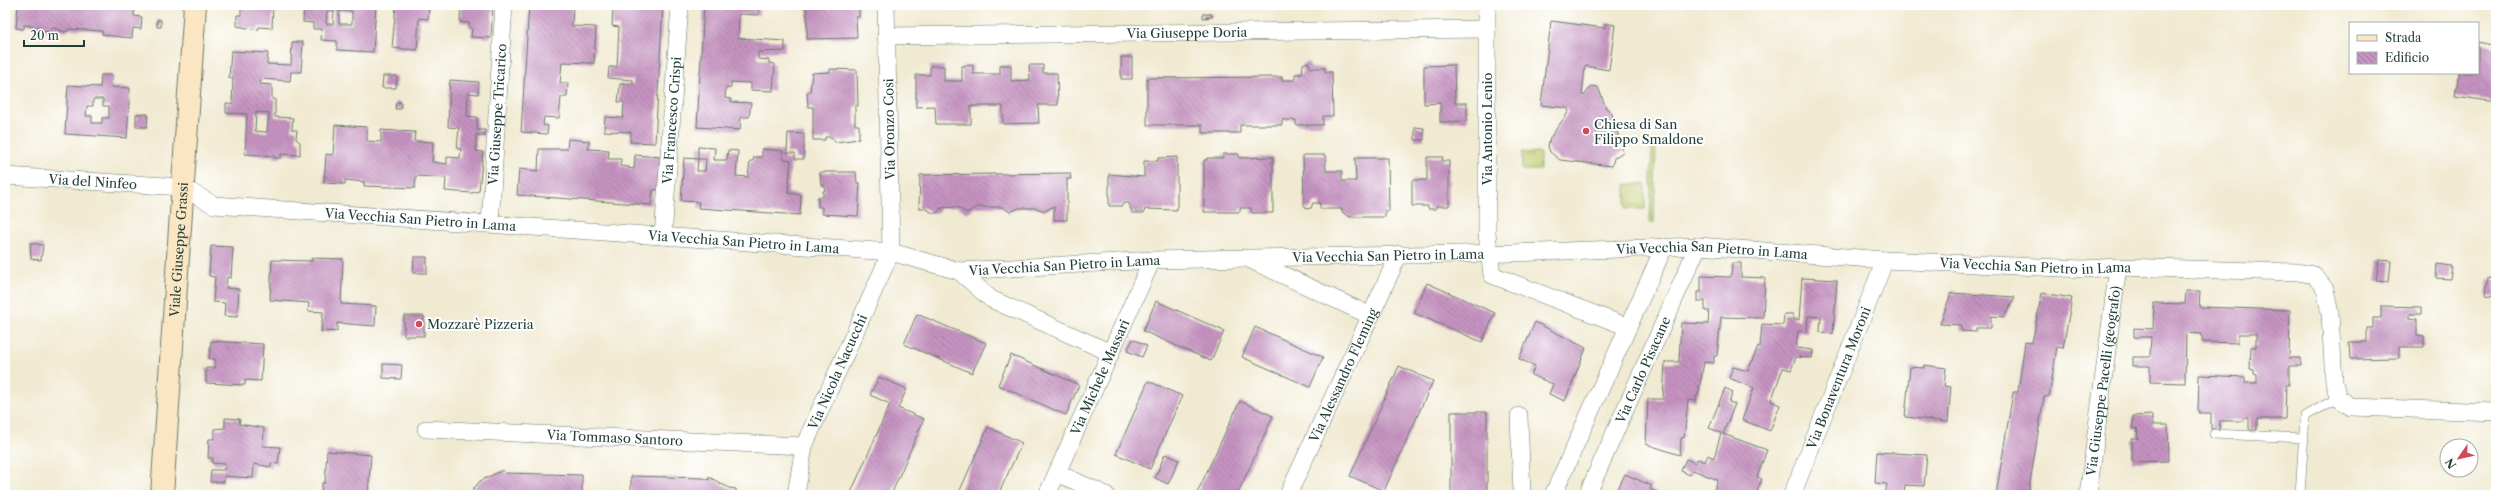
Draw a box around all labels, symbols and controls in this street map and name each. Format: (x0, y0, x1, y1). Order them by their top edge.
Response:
scale bar (24, 22, 84, 48)
legend (2349, 22, 2479, 74)
street label: Via Giuseppe Doria (1126, 24, 1247, 41)
text: 20 m (30, 28, 59, 43)
text: Strada (2385, 30, 2422, 45)
street label: Via Giuseppe Tricarico (484, 43, 510, 186)
text: Edificio (2385, 50, 2429, 65)
street label: Via Francesco Crispi (659, 56, 684, 186)
street label: Via Antonio Lenio (1479, 73, 1495, 186)
street label: Via Oronzo Cosi (880, 78, 898, 181)
place label: Chiesa di San Filippo Smaldone (1594, 116, 1704, 147)
marker: Chiesa di San Filippo Smaldone (1581, 126, 1591, 136)
street label: Via del Ninfeo (47, 171, 138, 192)
street label: Viale Giuseppe Grassi (166, 182, 191, 318)
street label: Via Vecchia San Pietro in Lama (323, 205, 517, 234)
street label: Via Vecchia San Pietro in Lama (646, 227, 840, 256)
street label: Via Vecchia San Pietro in Lama (1615, 238, 1809, 262)
street label: Via Vecchia San Pietro in Lama (1291, 246, 1485, 265)
street label: Via Vecchia San Pietro in Lama (967, 252, 1161, 278)
street label: Via Vecchia San Pietro in Lama (1938, 254, 2132, 277)
street label: Via Giuseppe Pacelli (geografo) (2082, 285, 2123, 478)
street label: Via Bonaventura Moroni (1803, 304, 1874, 452)
street label: Via Alessandro Fleming (1305, 306, 1381, 445)
street label: Via Nicola Nacucchi (804, 311, 870, 433)
street label: Via Carlo Pisacane (1612, 314, 1674, 427)
place label: Mozzarè Pizzeria (427, 316, 534, 332)
street label: Via Michele Massari (1066, 317, 1132, 438)
marker: Mozzarè Pizzeria (414, 319, 424, 329)
street label: Via Tommaso Santoro (545, 426, 683, 449)
north arrow (2439, 438, 2479, 478)
text: N (2442, 455, 2459, 471)

